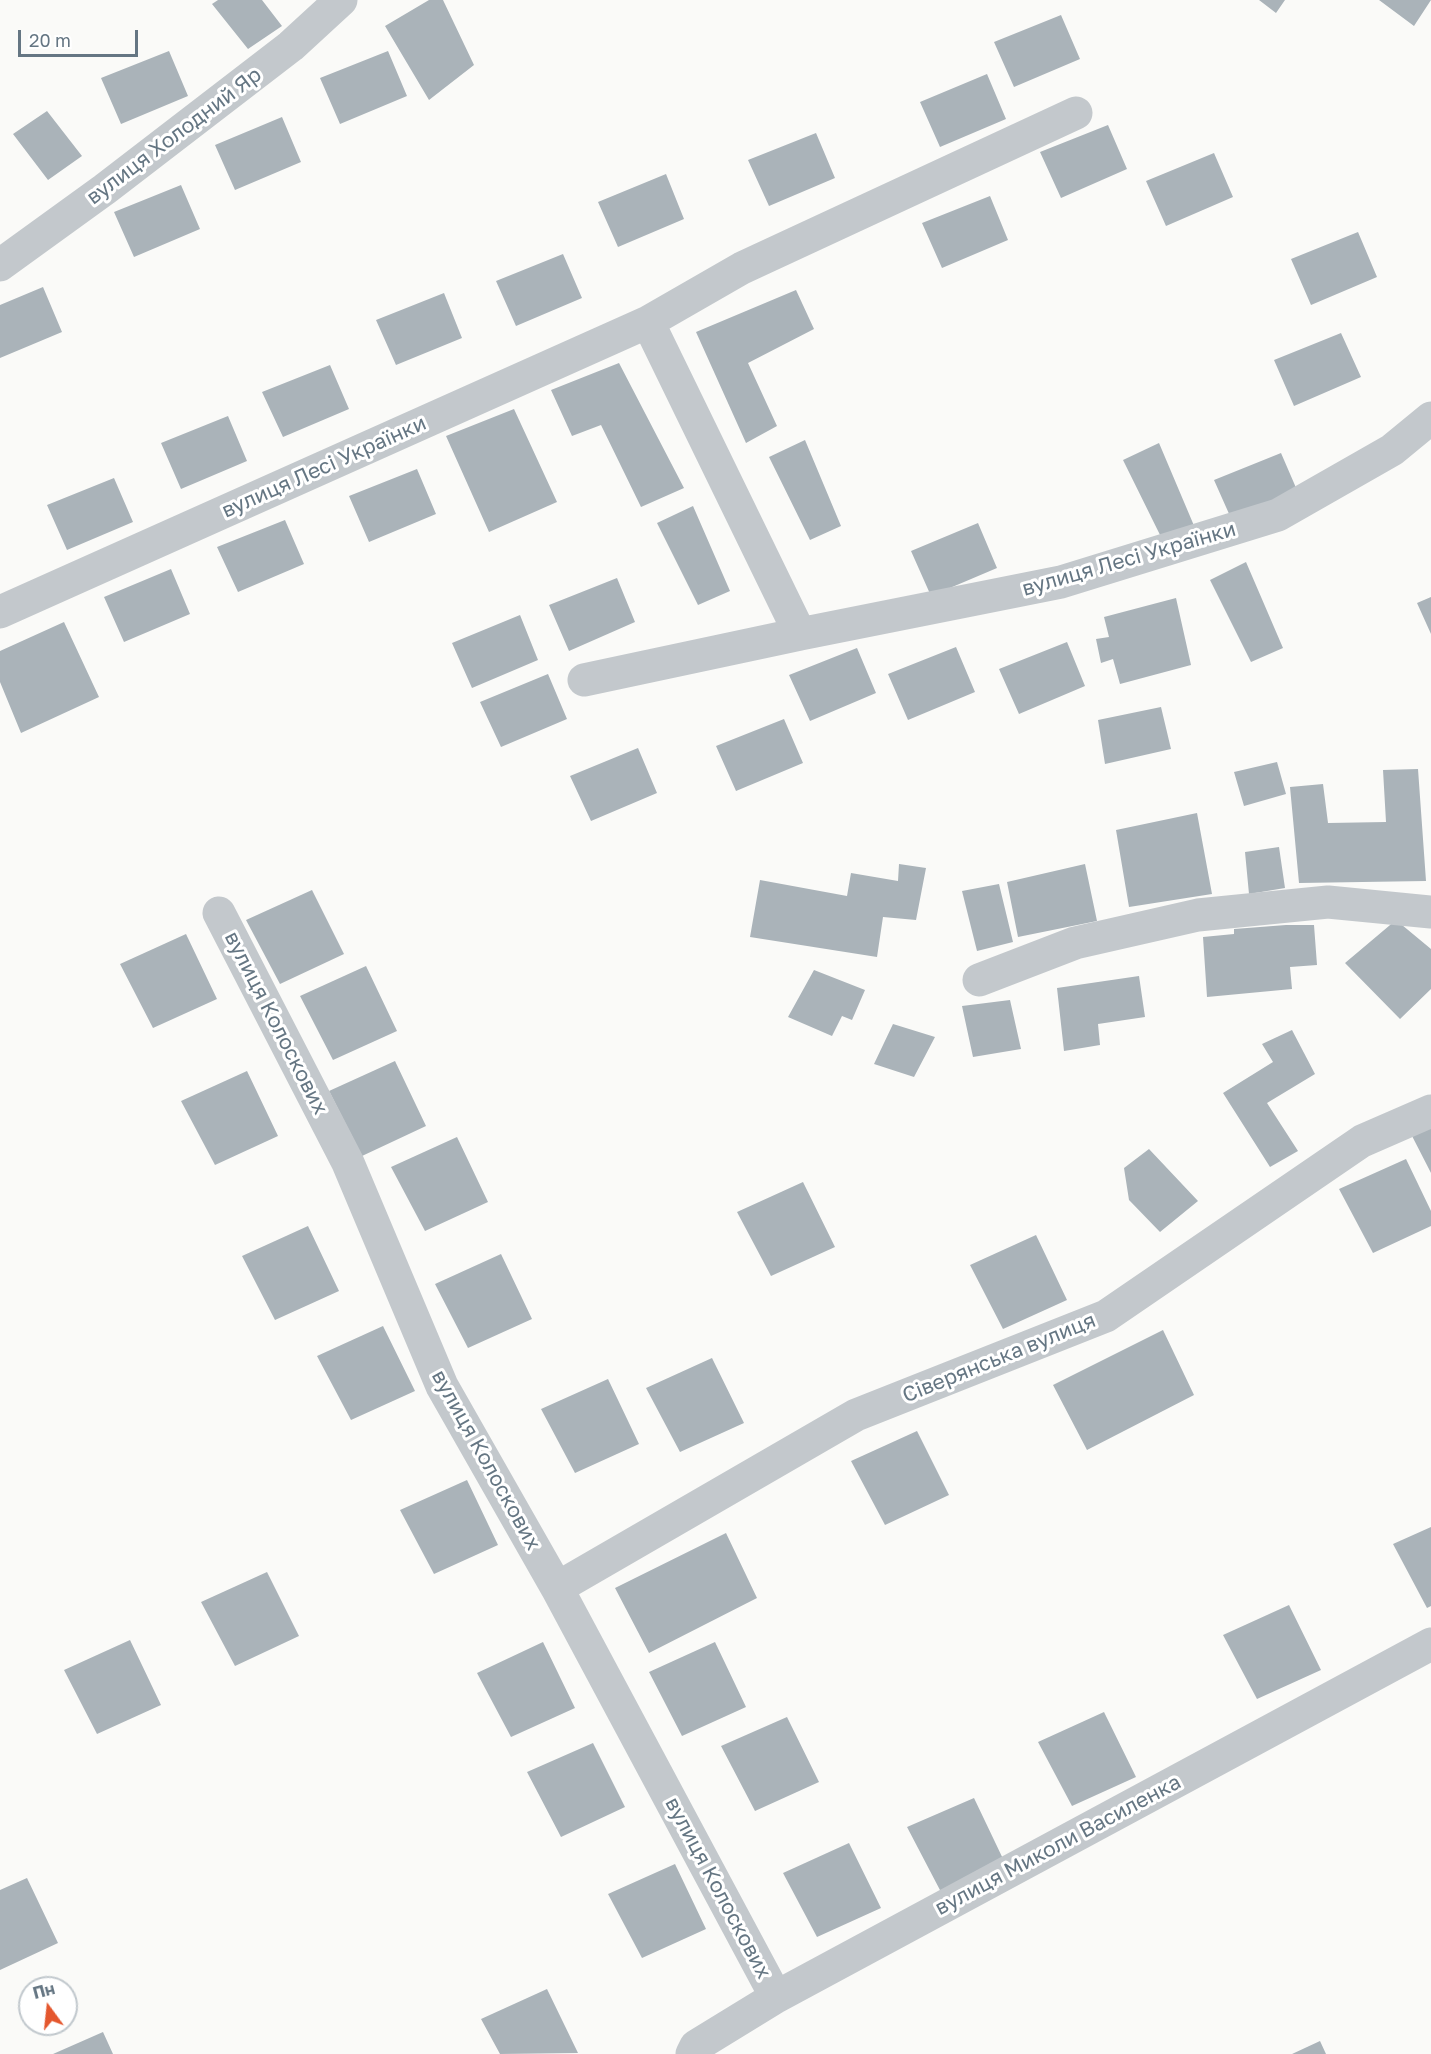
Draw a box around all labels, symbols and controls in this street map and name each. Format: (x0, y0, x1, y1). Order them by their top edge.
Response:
scale bar (21, 18, 141, 56)
text: 20 m (29, 29, 71, 51)
street label: вулиця Холодний Яр (82, 62, 266, 210)
street label: вулиця Лесі Українки (218, 410, 430, 524)
street label: вулиця Лесі Українки (1019, 516, 1239, 602)
street label: вулиця Колоскових (219, 927, 333, 1119)
street label: Сіверянська вулиця (899, 1308, 1099, 1408)
street label: вулиця Колоскових (426, 1366, 546, 1554)
street label: вулиця Миколи Василенка (931, 1769, 1185, 1921)
street label: вулиця Колоскових (660, 1793, 776, 1983)
north arrow (18, 1976, 78, 2036)
text: Пн (31, 1978, 57, 2003)

